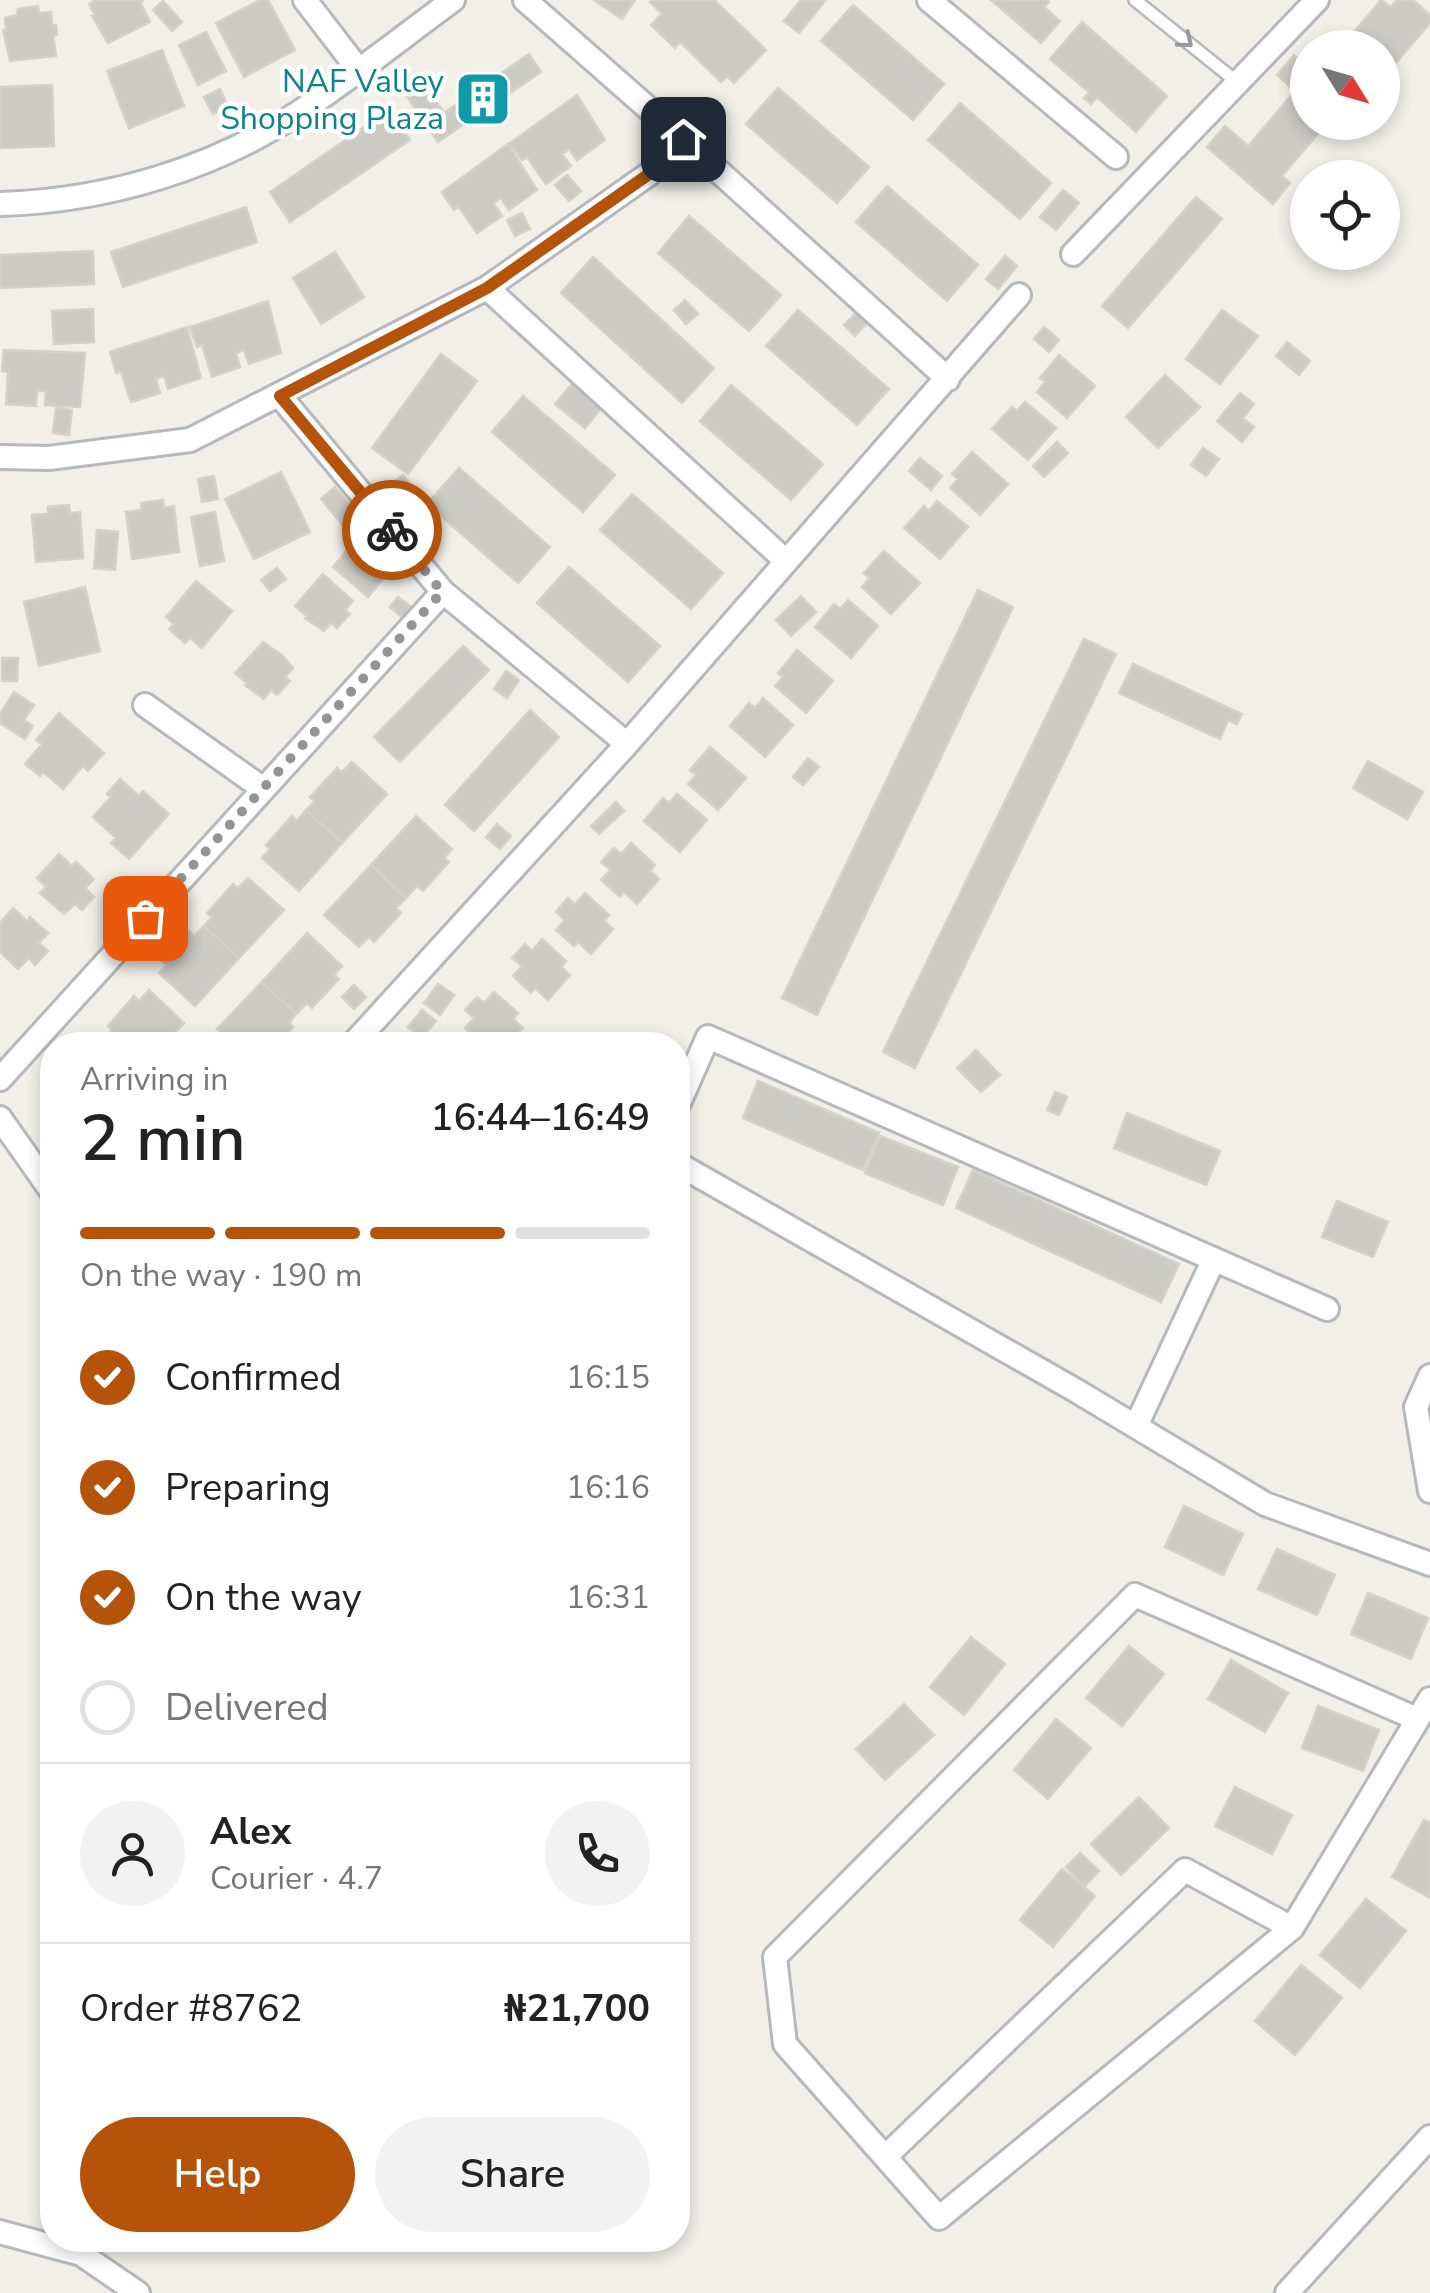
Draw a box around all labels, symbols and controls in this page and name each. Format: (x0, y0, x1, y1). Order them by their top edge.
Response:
one-way arrow (1174, 29, 1192, 47)
north arrow (1290, 30, 1400, 140)
map controls (1290, 30, 1400, 270)
place label: NAF Valley Shopping Plaza (220, 60, 445, 140)
building icon: NAF Valley Shopping Plaza (453, 69, 513, 129)
pin (641, 97, 726, 182)
icon: home (656, 112, 711, 167)
button: locate (1290, 160, 1400, 270)
courier (342, 480, 442, 580)
icon: bike (365, 503, 420, 558)
pin (103, 876, 188, 961)
icon: bag (118, 891, 173, 946)
text: Arriving in (80, 1058, 228, 1101)
text: 16:44–16:49 (431, 1092, 650, 1143)
text: 2 min (80, 1094, 246, 1183)
text: On the way · 190 m (80, 1254, 362, 1297)
icon: check (80, 1350, 135, 1405)
text: Confirmed (165, 1352, 342, 1403)
text: 16:15 (566, 1356, 650, 1399)
icon: check (80, 1460, 135, 1515)
text: Preparing (165, 1462, 331, 1513)
text: 16:16 (566, 1466, 650, 1509)
icon: check (80, 1570, 135, 1625)
text: On the way (165, 1572, 361, 1623)
text: 16:31 (566, 1576, 650, 1619)
text: Delivered (165, 1682, 329, 1733)
button: person (80, 1801, 185, 1906)
button: phone (545, 1801, 650, 1906)
text: Alex (210, 1806, 291, 1857)
text: Courier · 4.7 (210, 1857, 383, 1900)
text: Order #8762 (80, 1983, 302, 2034)
text: ₦21,700 (504, 1983, 650, 2034)
button: Help (80, 2117, 355, 2232)
button: Share (375, 2117, 650, 2232)

